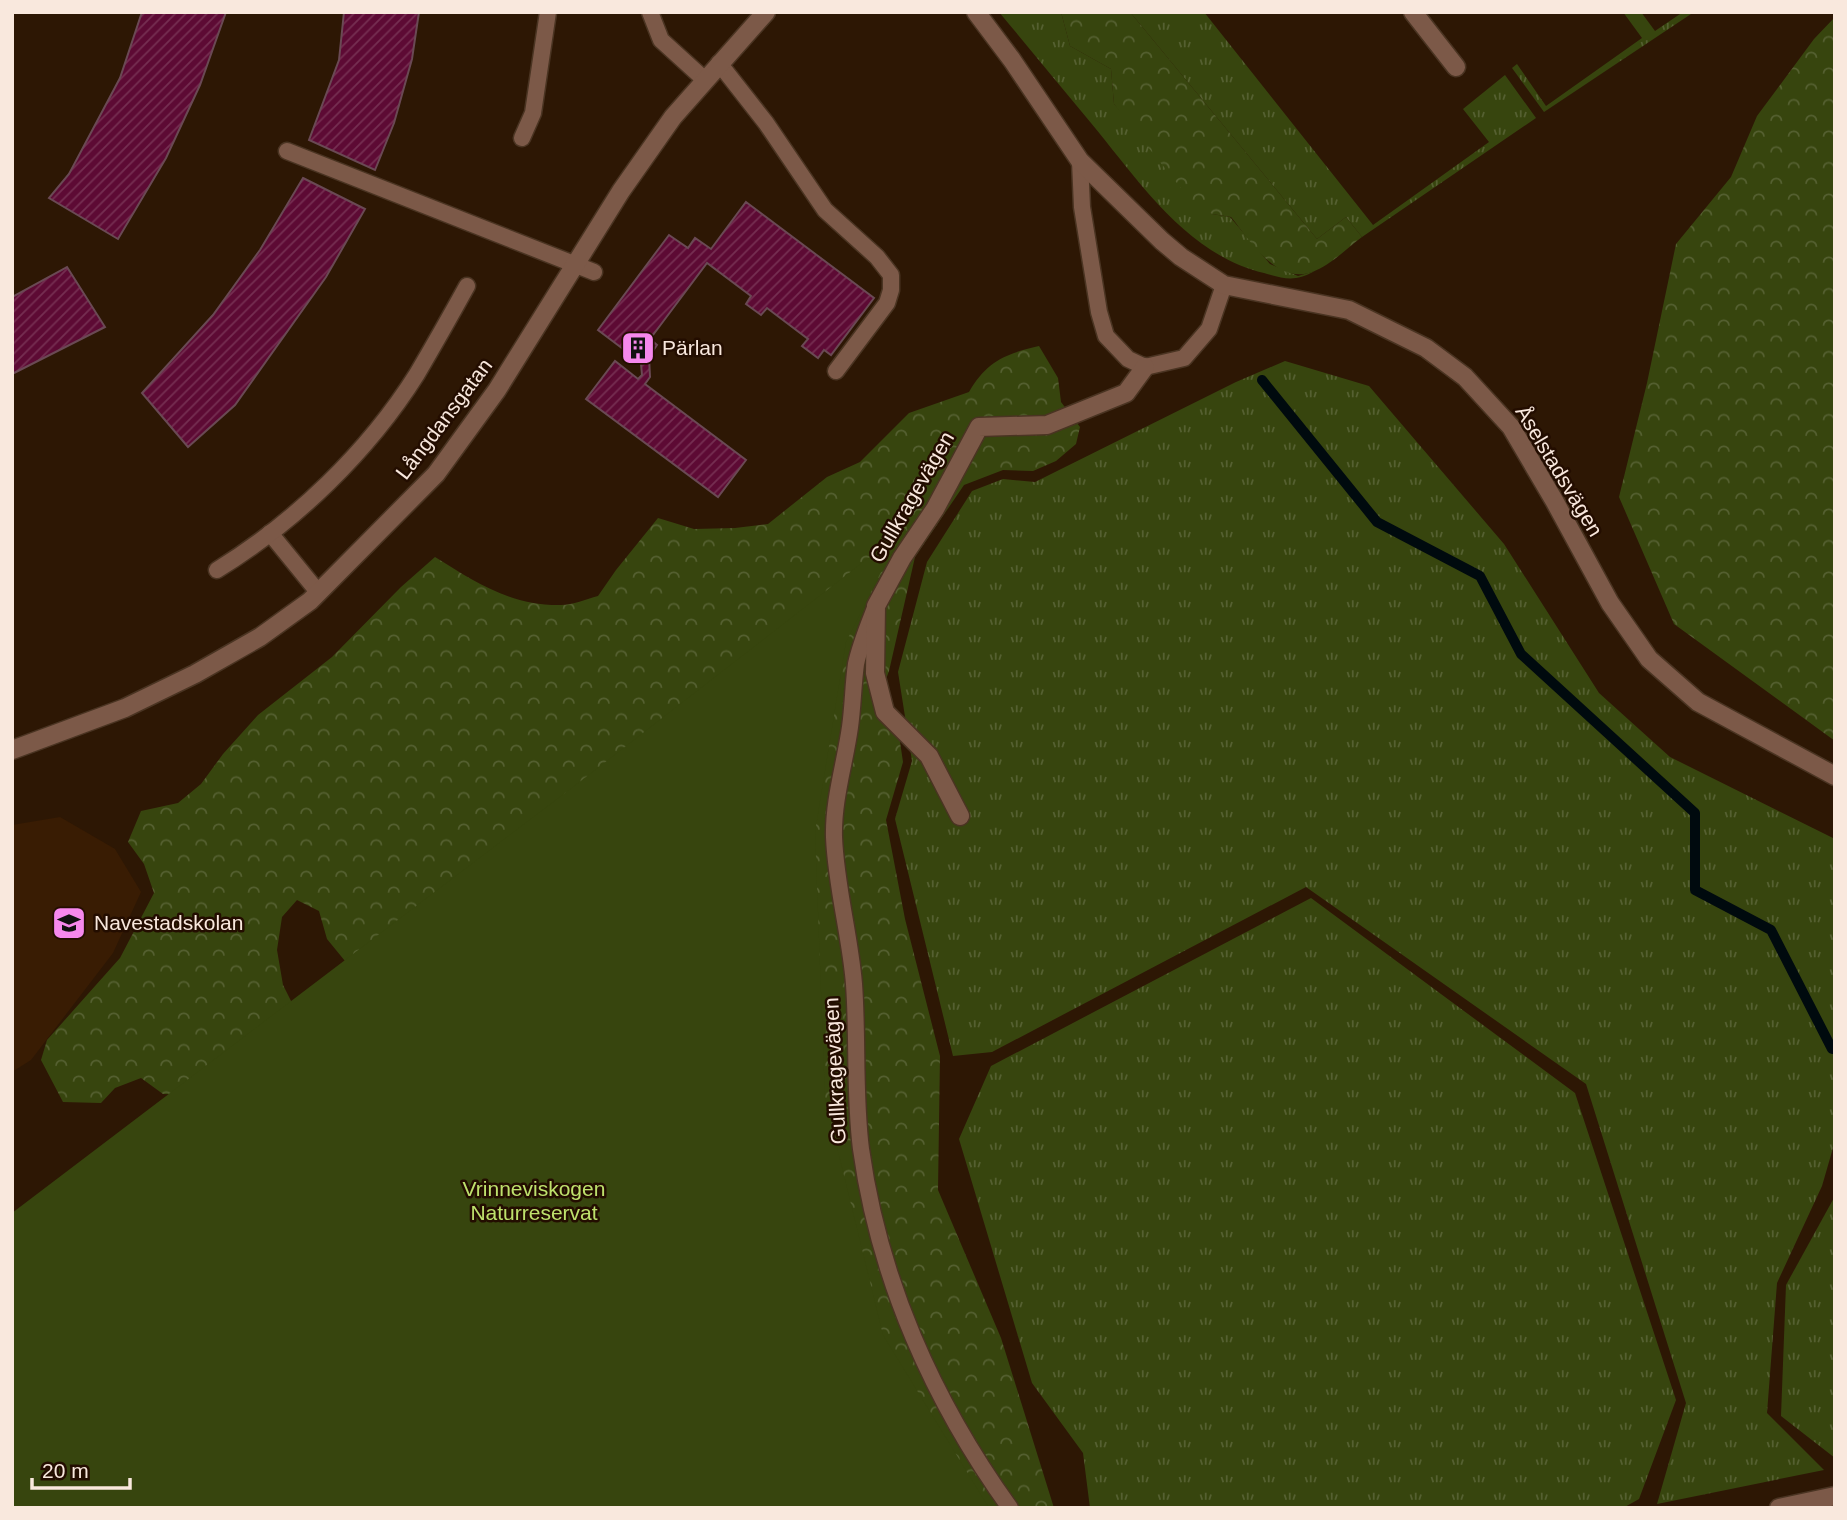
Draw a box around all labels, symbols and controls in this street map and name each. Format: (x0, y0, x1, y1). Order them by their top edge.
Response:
building icon: Pärlan (619, 329, 657, 367)
place label: Pärlan (662, 336, 723, 359)
street label: Långdansgatan (391, 354, 496, 483)
street label: Åselstadsvägen (1511, 401, 1607, 540)
street label: Gullkragevägen (865, 427, 958, 566)
school or university icon: Navestadskolan (50, 904, 88, 942)
place label: Navestadskolan (94, 911, 243, 934)
street label: Gullkragevägen (819, 997, 850, 1145)
park label: Vrinneviskogen Naturreservat (463, 1177, 605, 1224)
scale bar (32, 1446, 130, 1490)
text: 20 m (42, 1459, 89, 1482)

